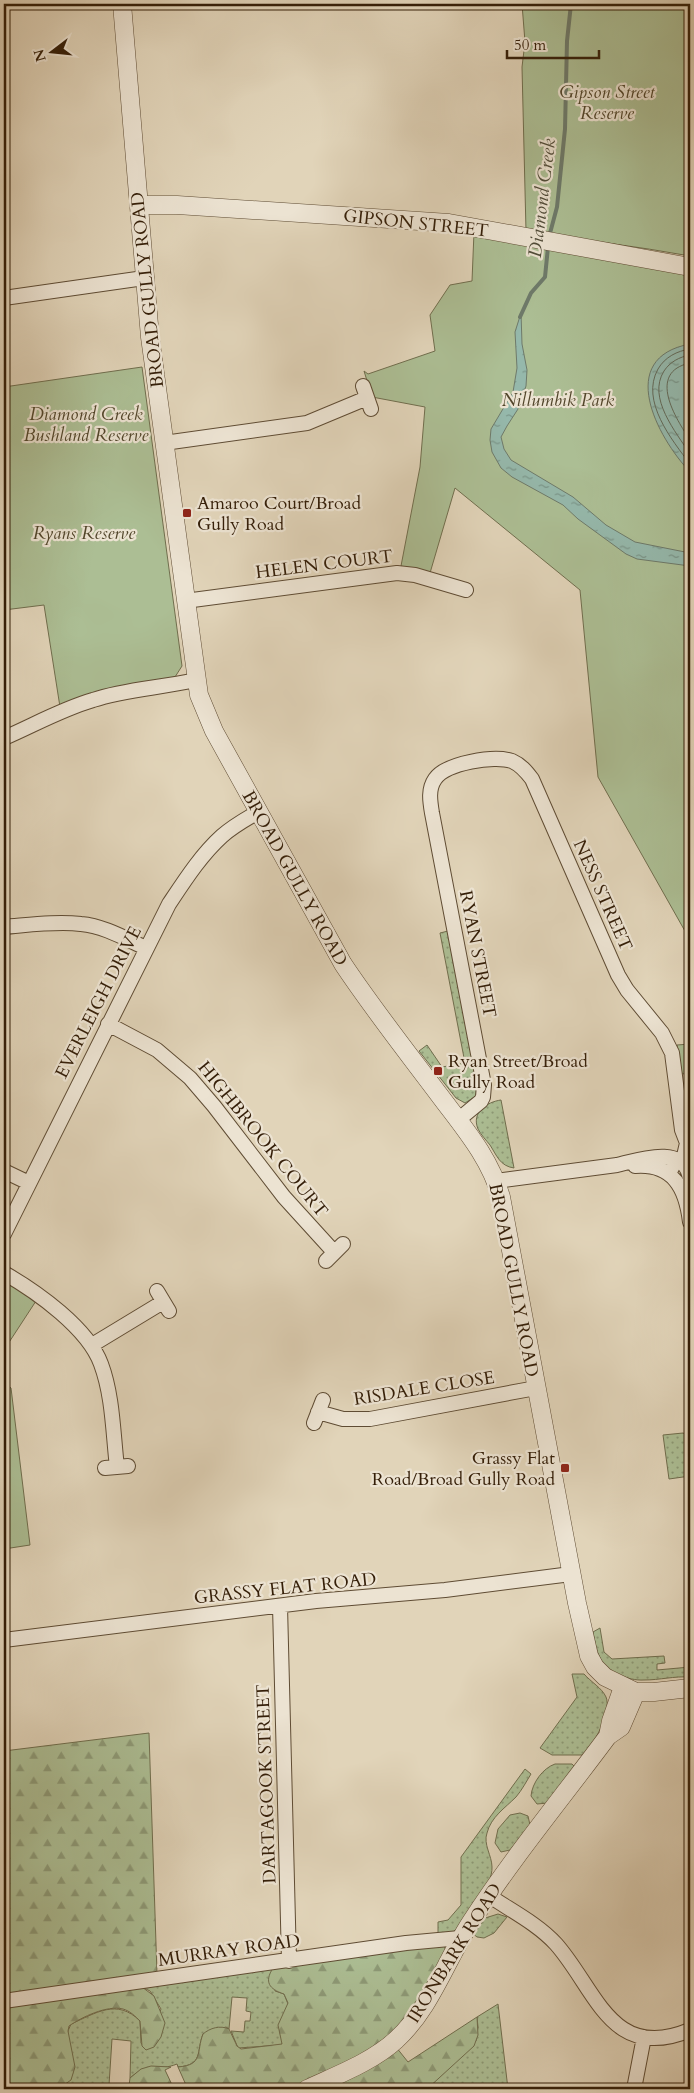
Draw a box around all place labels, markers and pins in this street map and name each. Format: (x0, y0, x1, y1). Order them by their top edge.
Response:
place label: Amaroo Court/Broad Gully Road (197, 491, 361, 537)
marker: Amaroo Court/Broad Gully Road (181, 507, 193, 519)
place label: Ryan Street/Broad Gully Road (448, 1049, 588, 1095)
marker: Ryan Street/Broad Gully Road (432, 1065, 444, 1077)
place label: Grassy Flat Road/Broad Gully Road (372, 1446, 555, 1492)
marker: Grassy Flat Road/Broad Gully Road (559, 1462, 571, 1474)

